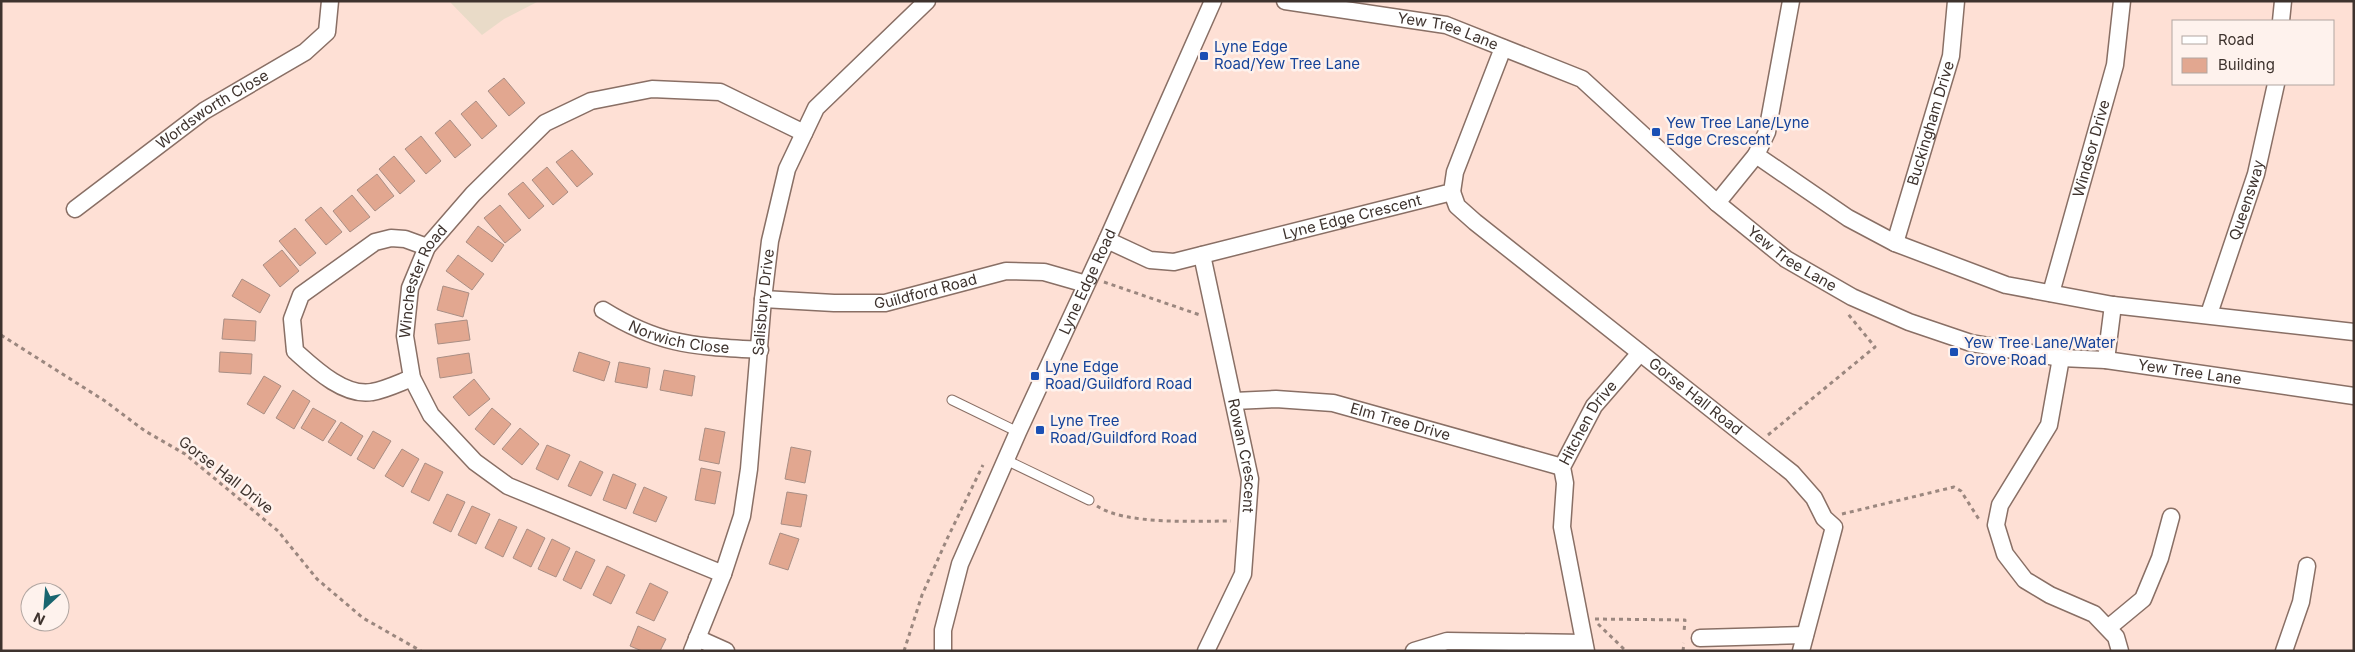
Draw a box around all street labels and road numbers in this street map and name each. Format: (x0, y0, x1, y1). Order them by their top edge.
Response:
street label: Yew Tree Lane (1396, 8, 1501, 54)
street label: Buckingham Drive (1903, 59, 1958, 188)
street label: Wordsworth Close (152, 65, 272, 153)
street label: Windsor Drive (2068, 97, 2114, 199)
street label: Queensway (2224, 158, 2268, 243)
street label: Lyne Edge Crescent (1280, 190, 1423, 243)
street label: Winchester Road (395, 221, 451, 339)
street label: Yew Tree Lane (1743, 221, 1840, 295)
street label: Lyne Edge Road (1055, 226, 1120, 337)
street label: Salisbury Drive (748, 248, 778, 356)
street label: Guildford Road (874, 269, 979, 312)
street label: Norwich Close (626, 316, 730, 357)
street label: Gorse Hall Road (1645, 353, 1746, 439)
street label: Yew Tree Lane (2137, 355, 2243, 389)
street label: Hitchen Drive (1555, 376, 1621, 468)
street label: Rowan Crescent (1224, 397, 1260, 514)
street label: Elm Tree Drive (1348, 398, 1453, 444)
street label: Gorse Hall Drive (175, 432, 277, 517)

